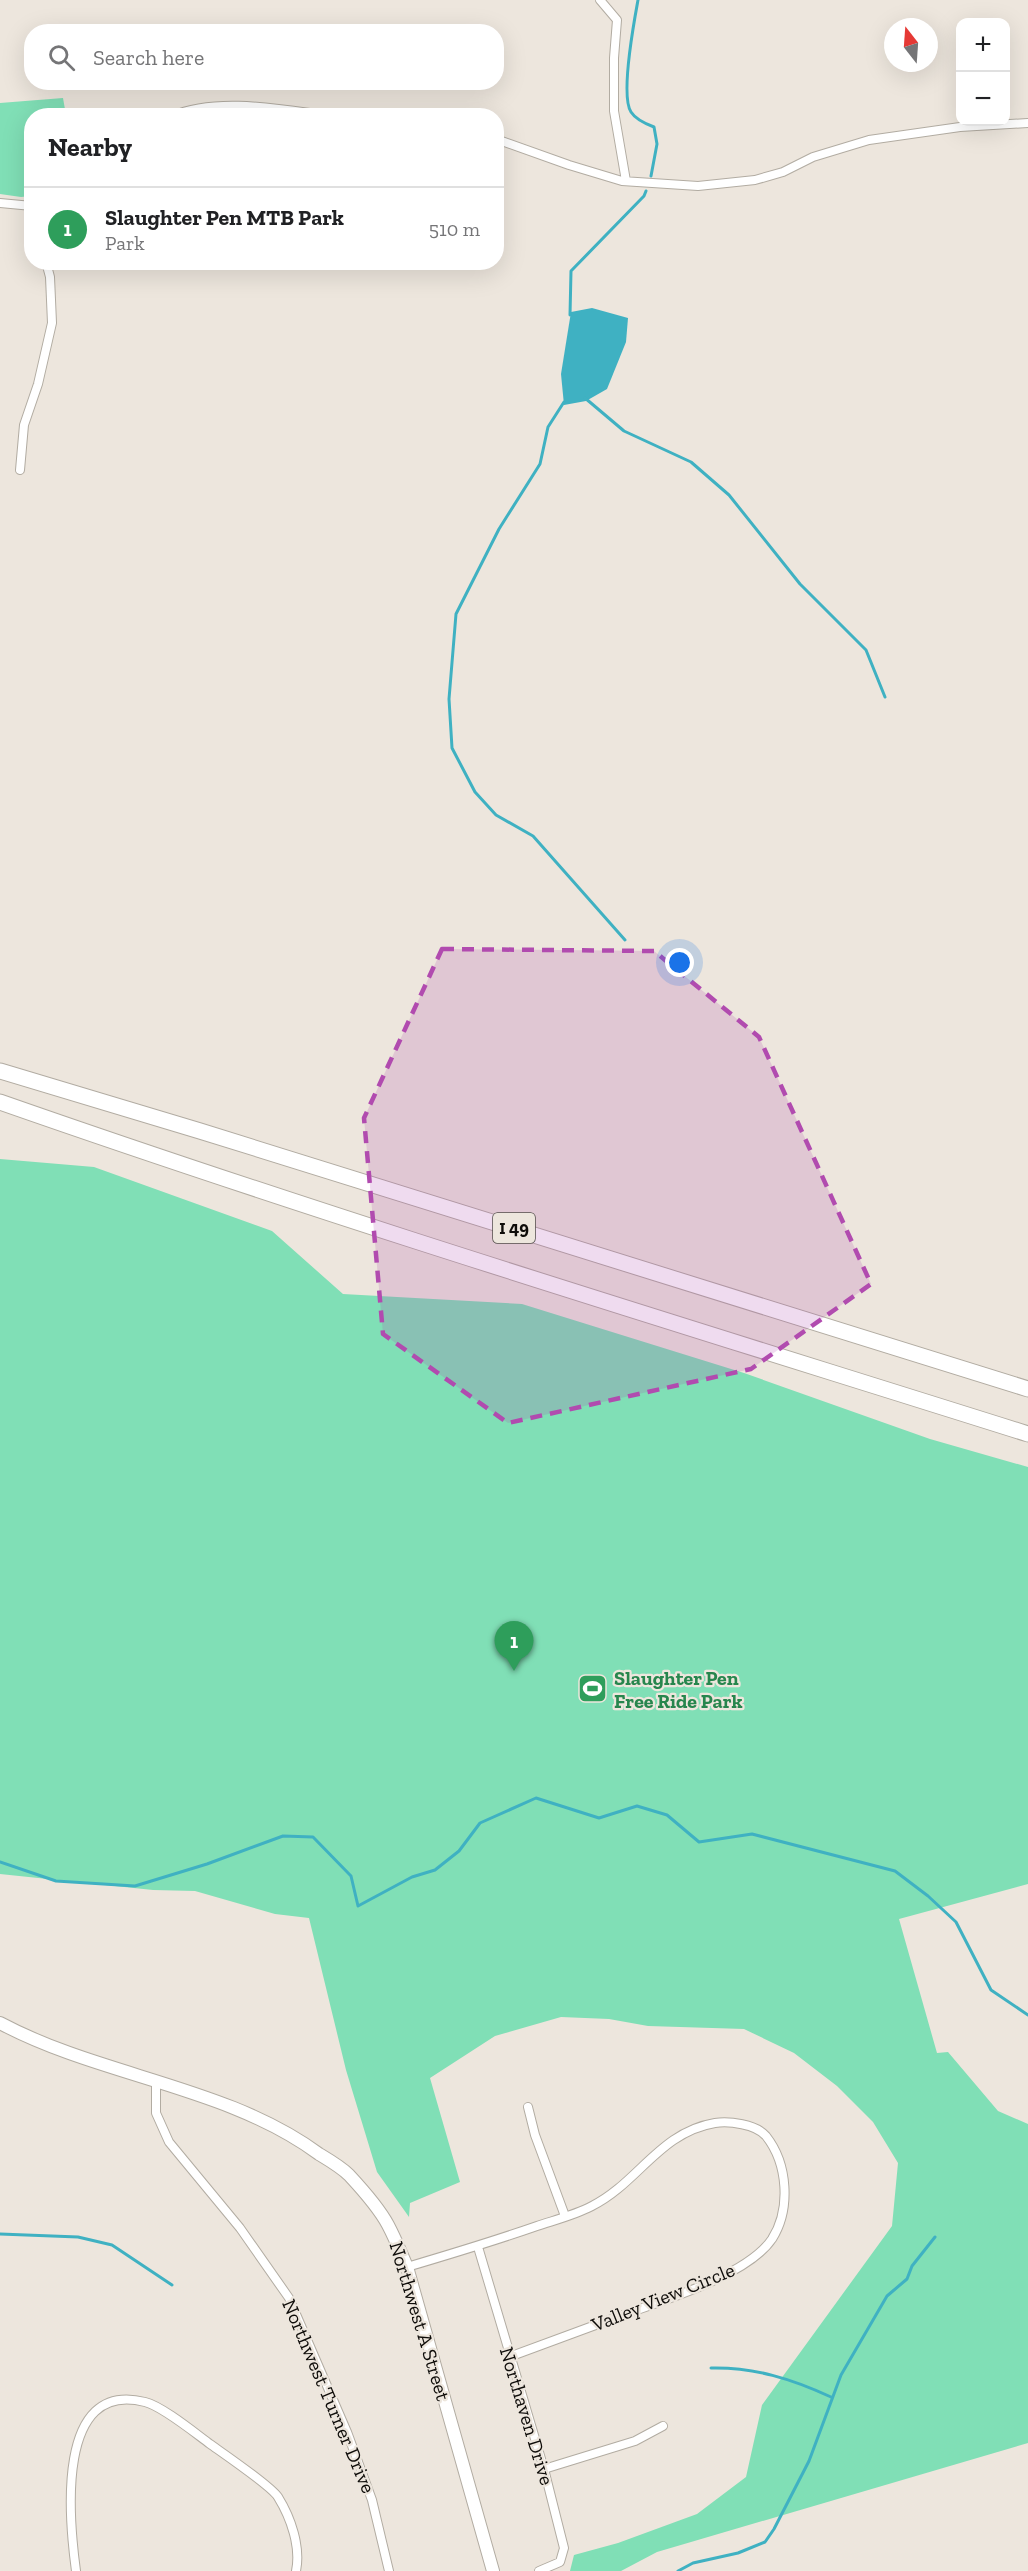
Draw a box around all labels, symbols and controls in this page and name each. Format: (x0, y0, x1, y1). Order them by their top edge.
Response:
north arrow (884, 18, 938, 72)
map controls (956, 18, 1010, 126)
button: + (956, 18, 1010, 72)
search box (24, 24, 504, 90)
icon: search (45, 41, 78, 74)
text: Search here (93, 44, 204, 71)
button: − (956, 72, 1010, 126)
text: Nearby (48, 131, 132, 163)
text: Slaughter Pen MTB Park (105, 204, 344, 231)
text: 1 (63, 217, 72, 241)
text: 510 m (429, 217, 480, 241)
text: Park (105, 231, 145, 255)
your location (665, 948, 694, 977)
road number: I 49 (493, 1213, 535, 1243)
pin: 1 (494, 1622, 534, 1671)
place label: Slaughter Pen Free Ride Park (614, 1666, 742, 1713)
sports icon: Slaughter Pen Free Ride Park (577, 1673, 609, 1705)
street label: Northwest A Street (384, 2238, 456, 2404)
street label: Valley View Circle (587, 2257, 738, 2337)
street label: Northwest Turner Drive (277, 2295, 381, 2497)
street label: Northaven Drive (495, 2344, 559, 2488)

